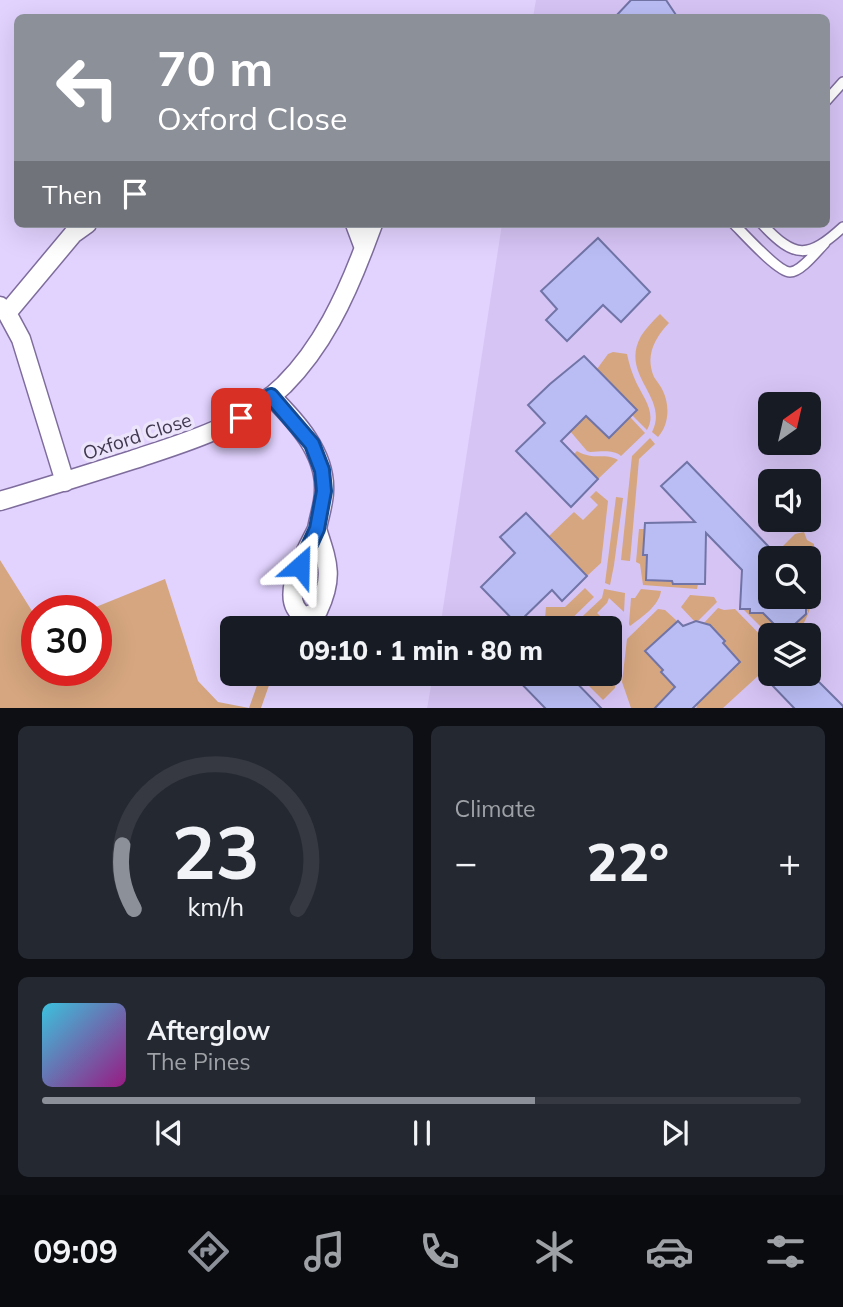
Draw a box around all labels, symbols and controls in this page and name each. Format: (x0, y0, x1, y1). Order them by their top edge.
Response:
text: 70 m (157, 37, 273, 98)
icon: left (42, 42, 133, 133)
text: Oxford Close (157, 98, 347, 138)
icon: arrive (116, 175, 154, 213)
text: Then (42, 178, 102, 211)
pin (211, 388, 271, 448)
north arrow (758, 392, 821, 455)
map controls (758, 392, 821, 686)
icon: arrive (222, 399, 260, 437)
street label: Oxford Close (80, 407, 194, 465)
button: sound (758, 469, 821, 532)
position arrow (263, 529, 337, 603)
button: search (758, 546, 821, 609)
speed limit sign: 30 (21, 595, 112, 686)
button: layers (758, 623, 821, 686)
text: 09:10 · 1 min · 80 m (299, 634, 543, 667)
text: Climate (455, 794, 536, 823)
text: 23 (172, 806, 259, 897)
text: 22° (587, 829, 669, 894)
text: − (455, 838, 477, 886)
text: + (778, 838, 801, 886)
text: km/h (187, 890, 244, 921)
text: Afterglow (147, 1014, 270, 1047)
text: The Pines (147, 1047, 251, 1076)
icon: previous (150, 1114, 188, 1152)
icon: pause (403, 1114, 441, 1152)
icon: next (656, 1114, 694, 1152)
icon: directions (184, 1227, 233, 1276)
icon: music (300, 1227, 349, 1276)
icon: phone (415, 1227, 464, 1276)
icon: climate (530, 1227, 579, 1276)
icon: car (645, 1227, 694, 1276)
icon: filters (761, 1227, 810, 1276)
text: 09:09 (33, 1231, 118, 1271)

